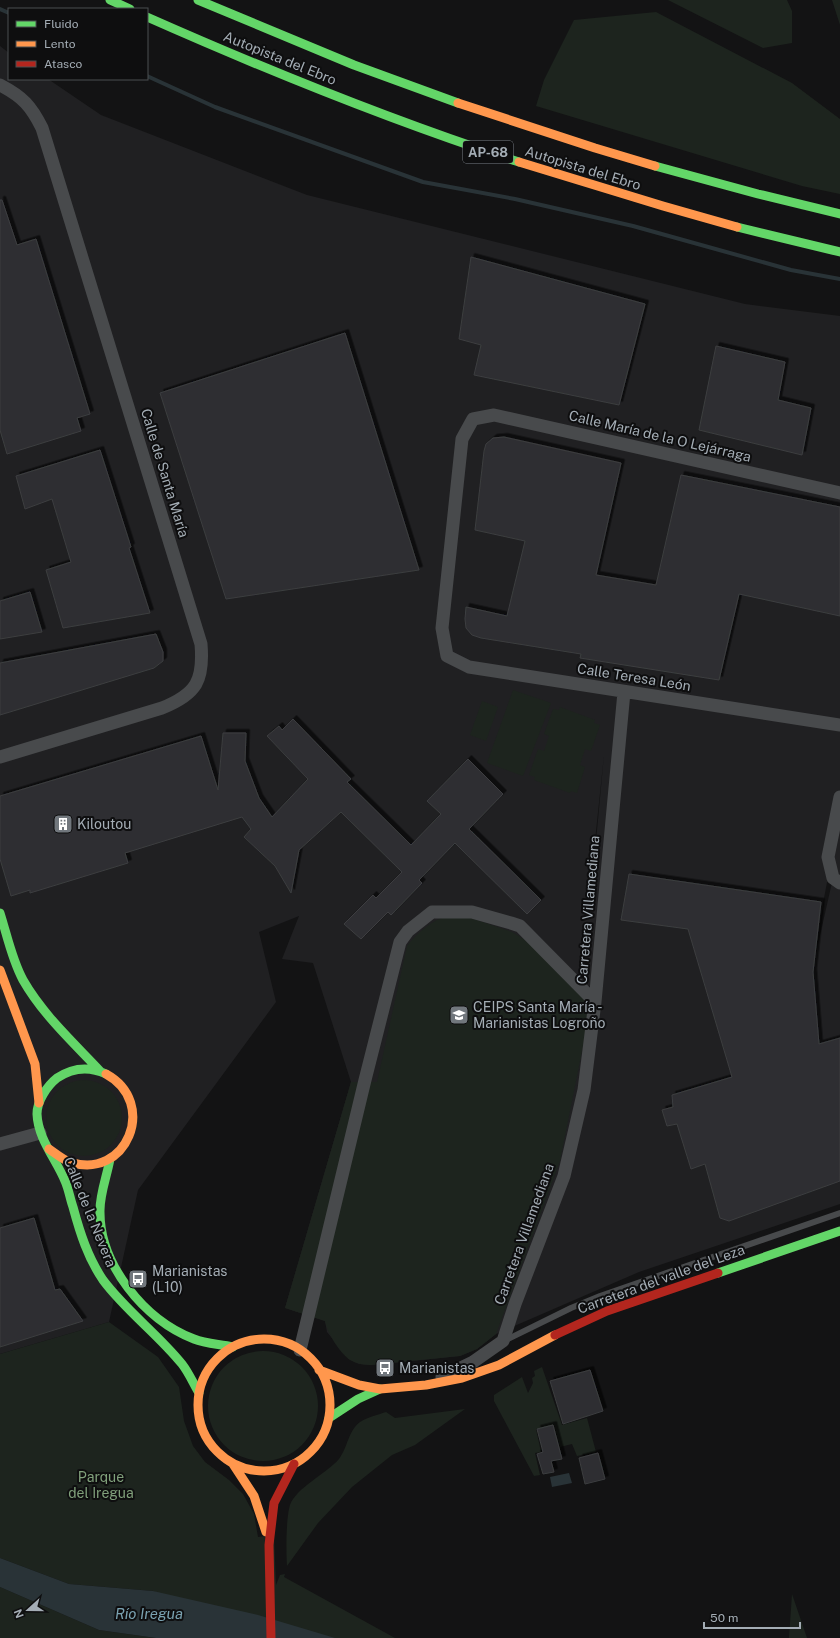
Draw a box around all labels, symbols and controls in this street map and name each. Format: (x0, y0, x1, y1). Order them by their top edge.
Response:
legend (8, 8, 148, 80)
text: Fluido (44, 17, 79, 31)
street label: Autopista del Ebro (221, 28, 339, 88)
text: Lento (44, 37, 76, 51)
text: Atasco (44, 57, 83, 71)
road number: AP-68 (463, 141, 513, 163)
street label: Autopista del Ebro (523, 143, 643, 193)
street label: Calle de Santa María (138, 407, 192, 539)
street label: Calle María de la O Lejárraga (567, 407, 753, 465)
street label: Calle Teresa León (576, 660, 692, 694)
building icon: Kiloutou (52, 813, 74, 835)
place label: Kiloutou (77, 816, 131, 832)
street label: Carretera Villamediana (574, 835, 602, 985)
place label: CEIPS Santa María - Marianistas Logroño (473, 999, 605, 1031)
school or university icon: CEIPS Santa María - Marianistas Logroño (448, 1004, 470, 1026)
street label: Calle de la Nevera (61, 1155, 119, 1269)
street label: Carretera Villamediana (491, 1161, 557, 1307)
street label: Carretera del valle del Leza (575, 1241, 747, 1317)
place label: Marianistas (L10) (152, 1263, 227, 1295)
bus stop icon: Marianistas (L10) (127, 1268, 149, 1290)
bus stop icon: Marianistas (374, 1357, 396, 1379)
place label: Marianistas (399, 1360, 474, 1376)
park label: Parque del Iregua (68, 1469, 134, 1501)
north arrow (8, 1590, 48, 1630)
scale bar (704, 1604, 800, 1630)
water label: Río Iregua (115, 1605, 183, 1622)
text: N (12, 1607, 26, 1620)
text: 50 m (710, 1611, 738, 1625)

